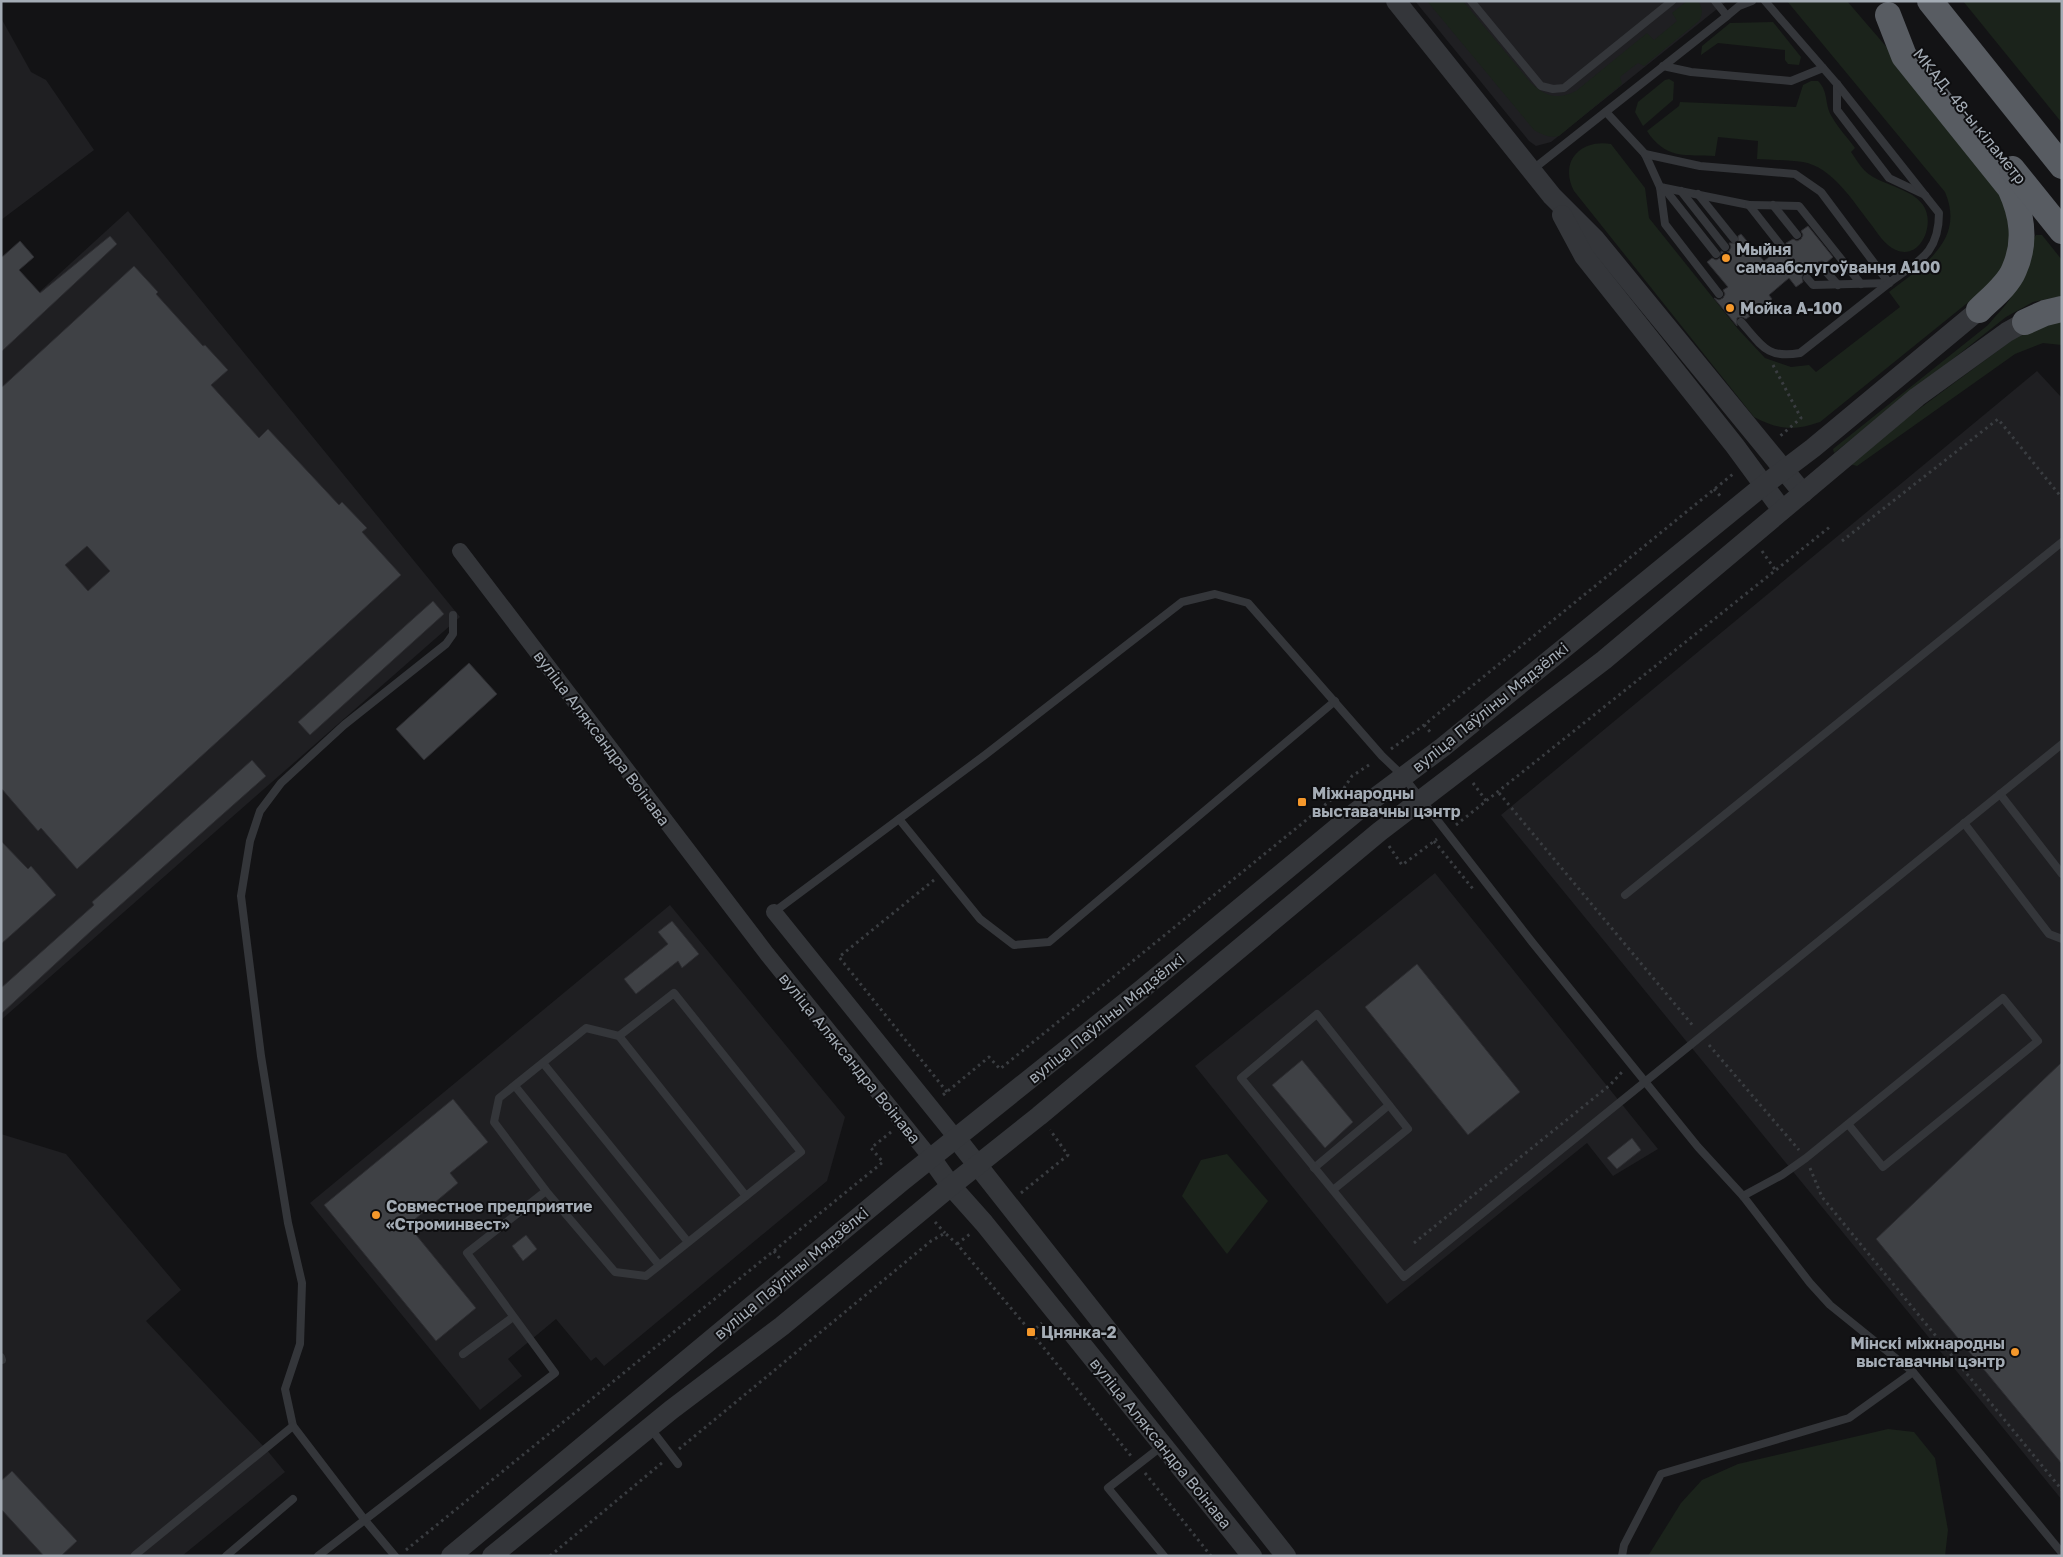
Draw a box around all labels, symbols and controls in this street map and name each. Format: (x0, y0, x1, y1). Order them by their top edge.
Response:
street label: МКАД, 48-ы кіламетр (1909, 44, 2031, 188)
place label: Мыйня самаабслугоўвання A100 (1736, 239, 1941, 277)
marker: Мыйня самаабслугоўвання A100 (1720, 252, 1732, 264)
place label: Мойка A-100 (1740, 298, 1842, 318)
marker: Мойка A-100 (1724, 302, 1736, 314)
street label: вуліца Паўліны Мядзёлкі (1408, 638, 1572, 776)
street label: вуліца Аляксандра Воінава (530, 646, 674, 830)
place label: Міжнародны выставачны цэнтр (1312, 783, 1461, 821)
marker: Міжнародны выставачны цэнтр (1296, 796, 1308, 808)
street label: вуліца Паўліны Мядзёлкі (1024, 949, 1188, 1087)
street label: вуліца Аляксандра Воінава (775, 969, 925, 1147)
place label: Совместное предприятие «Строминвест» (386, 1196, 592, 1234)
street label: вуліца Паўліны Мядзёлкі (710, 1203, 872, 1343)
marker: Совместное предприятие «Строминвест» (370, 1209, 382, 1221)
place label: Цнянка-2 (1041, 1322, 1117, 1342)
marker: Цнянка-2 (1025, 1326, 1037, 1338)
place label: Мінскі міжнародны выставачны цэнтр (1850, 1333, 2005, 1371)
marker: Мінскі міжнародны выставачны цэнтр (2009, 1346, 2021, 1358)
street label: вуліца Аляксандра Воінава (1086, 1354, 1236, 1532)

